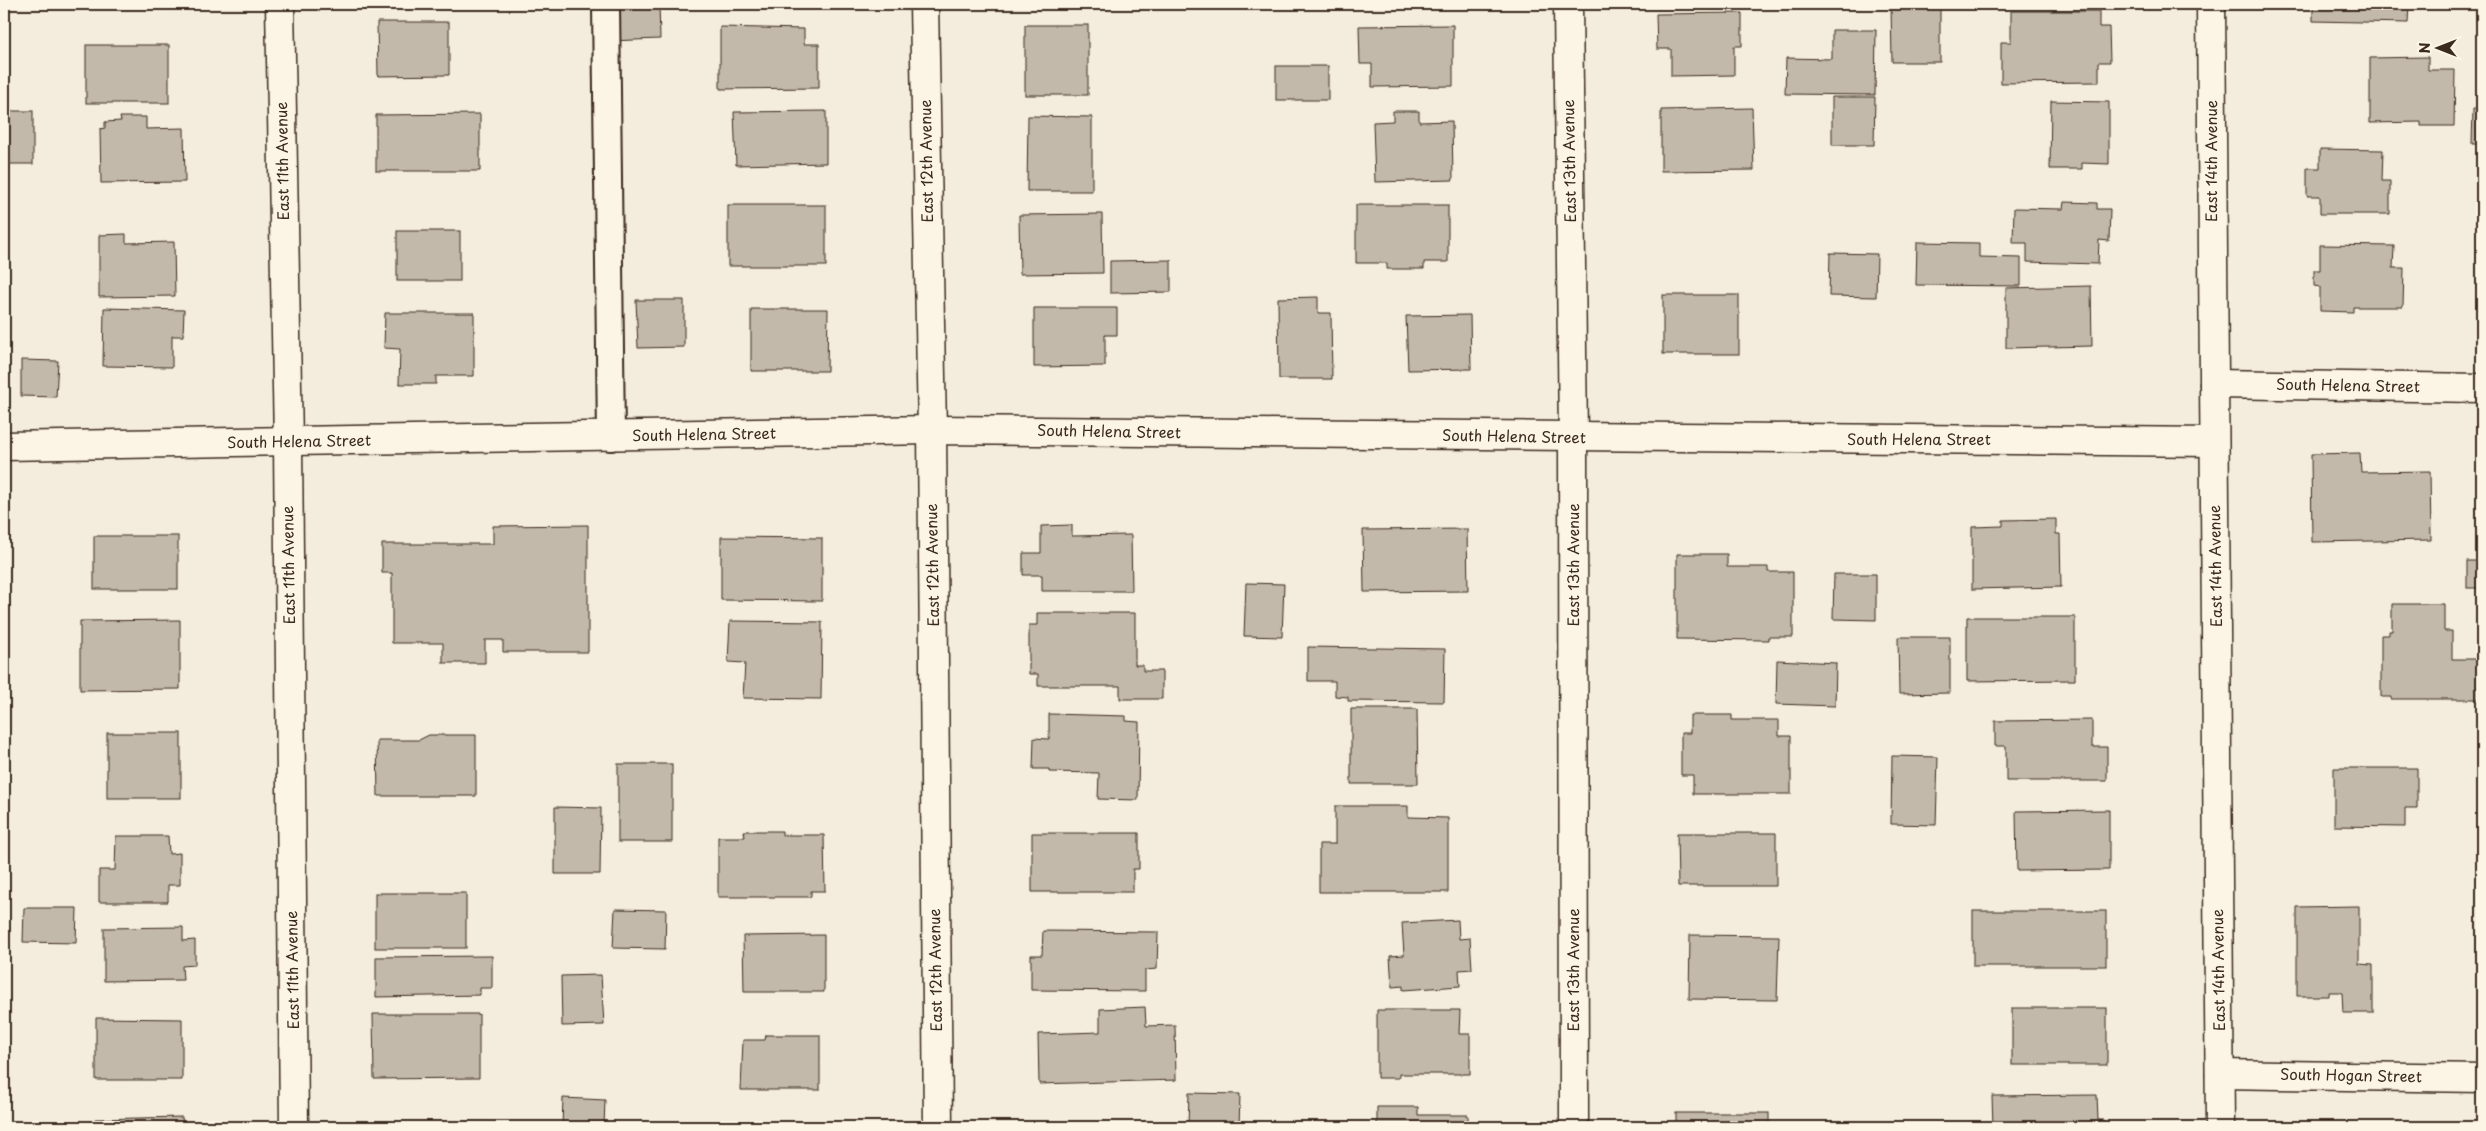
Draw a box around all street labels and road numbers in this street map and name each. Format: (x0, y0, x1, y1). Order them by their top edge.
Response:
street label: East 12th Avenue (913, 99, 938, 223)
street label: East 13th Avenue (1556, 99, 1581, 223)
street label: East 14th Avenue (2199, 100, 2222, 222)
street label: East 11th Avenue (269, 101, 294, 221)
street label: South Helena Street (2276, 372, 2420, 397)
street label: South Helena Street (1037, 418, 1181, 443)
street label: South Helena Street (632, 421, 776, 446)
street label: South Helena Street (1442, 423, 1586, 448)
street label: South Helena Street (1847, 427, 1991, 450)
street label: South Helena Street (227, 428, 371, 453)
street label: East 12th Avenue (919, 503, 944, 627)
street label: East 13th Avenue (1561, 503, 1584, 627)
street label: East 11th Avenue (275, 505, 300, 625)
street label: East 14th Avenue (2202, 505, 2227, 627)
street label: East 12th Avenue (922, 908, 947, 1032)
street label: East 13th Avenue (1561, 908, 1584, 1032)
street label: East 14th Avenue (2205, 909, 2230, 1031)
street label: East 11th Avenue (279, 910, 304, 1030)
street label: South Hogan Street (2280, 1062, 2422, 1087)

